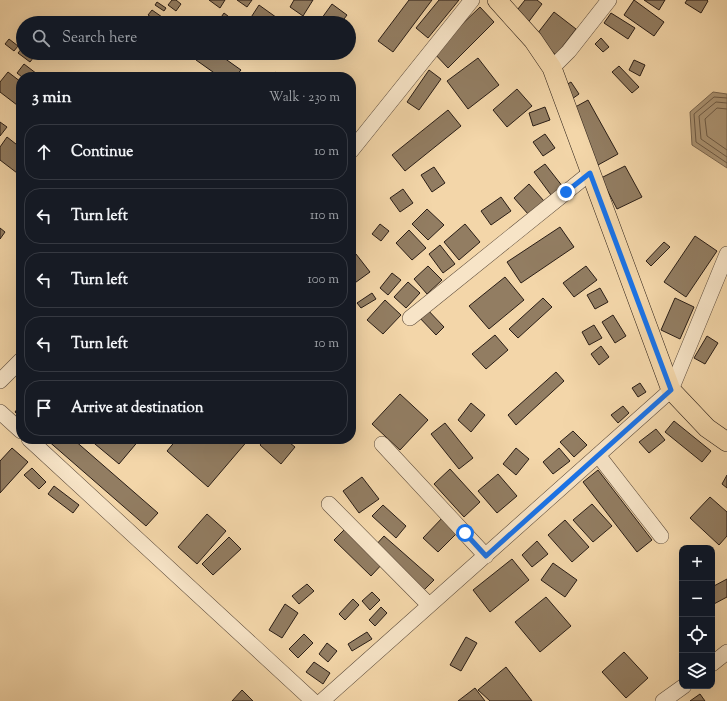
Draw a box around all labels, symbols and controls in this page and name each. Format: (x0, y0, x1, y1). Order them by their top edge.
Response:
search box (16, 16, 356, 60)
icon: search (30, 27, 52, 49)
text: Search here (62, 28, 137, 49)
text: 3 min (32, 86, 71, 110)
text: Walk · 230 m (269, 89, 340, 107)
icon: ahead (33, 141, 55, 163)
text: Continue (71, 142, 133, 163)
text: 10 m (314, 143, 339, 161)
route end (557, 183, 575, 201)
icon: left (33, 205, 55, 227)
text: Turn left (71, 206, 128, 227)
text: 110 m (310, 207, 339, 225)
icon: left (33, 269, 55, 291)
text: Turn left (71, 270, 128, 291)
text: 100 m (307, 271, 339, 289)
icon: left (33, 333, 55, 355)
text: Turn left (71, 334, 128, 355)
text: 10 m (314, 335, 339, 353)
icon: arrive (33, 397, 55, 419)
text: Arrive at destination (71, 398, 204, 419)
route start (456, 524, 474, 542)
map controls (679, 545, 715, 689)
button: + (679, 545, 715, 581)
button: − (679, 581, 715, 617)
button: locate (679, 617, 715, 653)
button: layers (679, 653, 715, 689)

